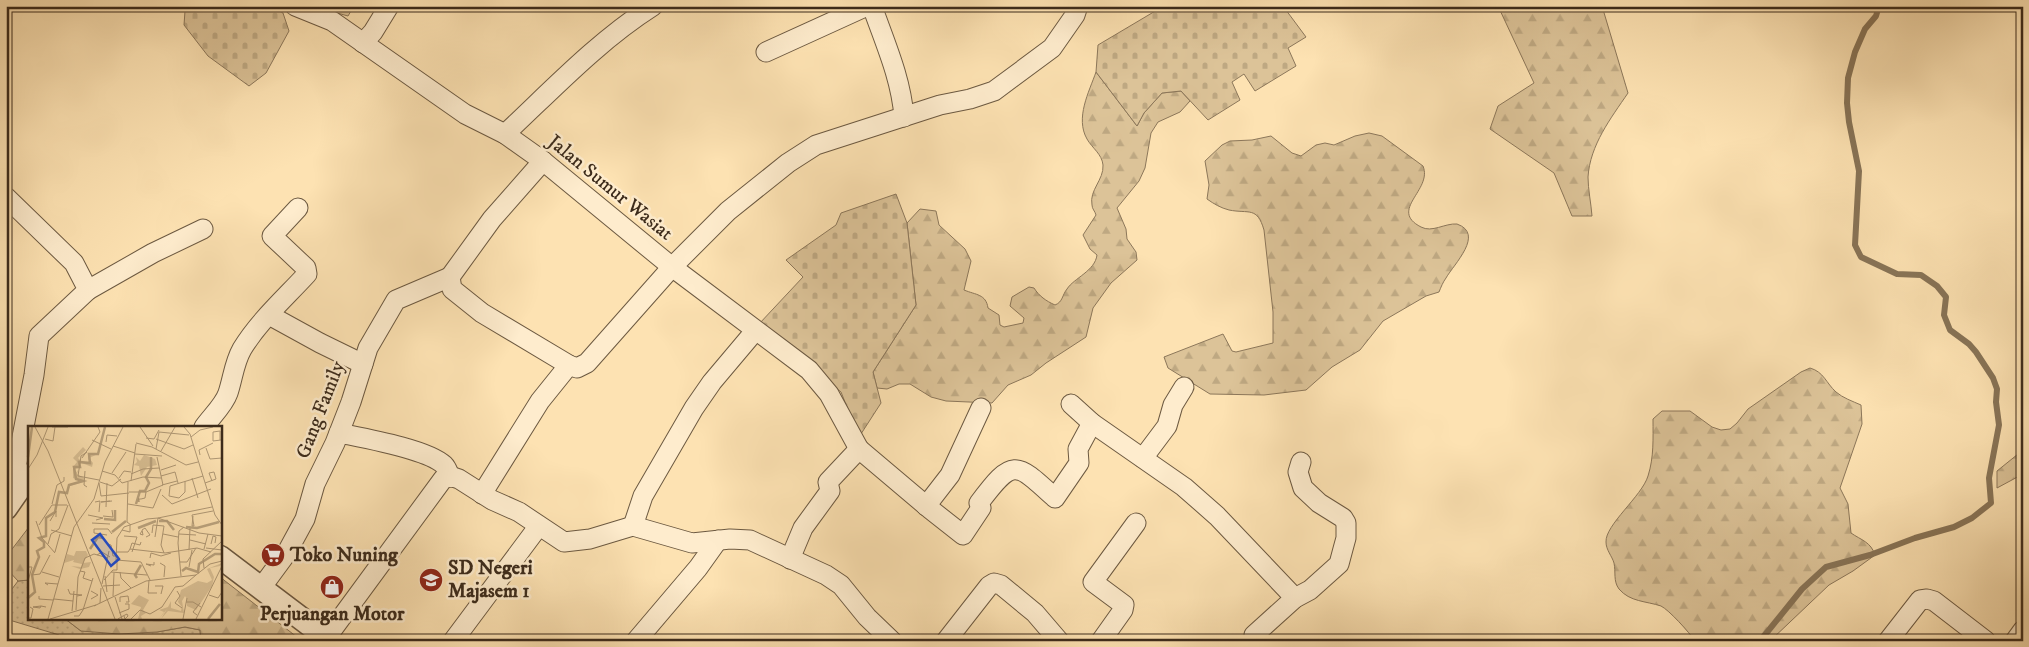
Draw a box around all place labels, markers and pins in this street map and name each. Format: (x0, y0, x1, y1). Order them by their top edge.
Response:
supermarket icon: Toko Nuning (260, 542, 286, 568)
place label: Toko Nuning (289, 543, 399, 568)
place label: SD Negeri Majasem 1 (448, 556, 533, 604)
school or university icon: SD Negeri Majasem 1 (418, 567, 444, 593)
shop icon: Perjuangan Motor (319, 574, 345, 600)
place label: Perjuangan Motor (260, 602, 405, 627)

